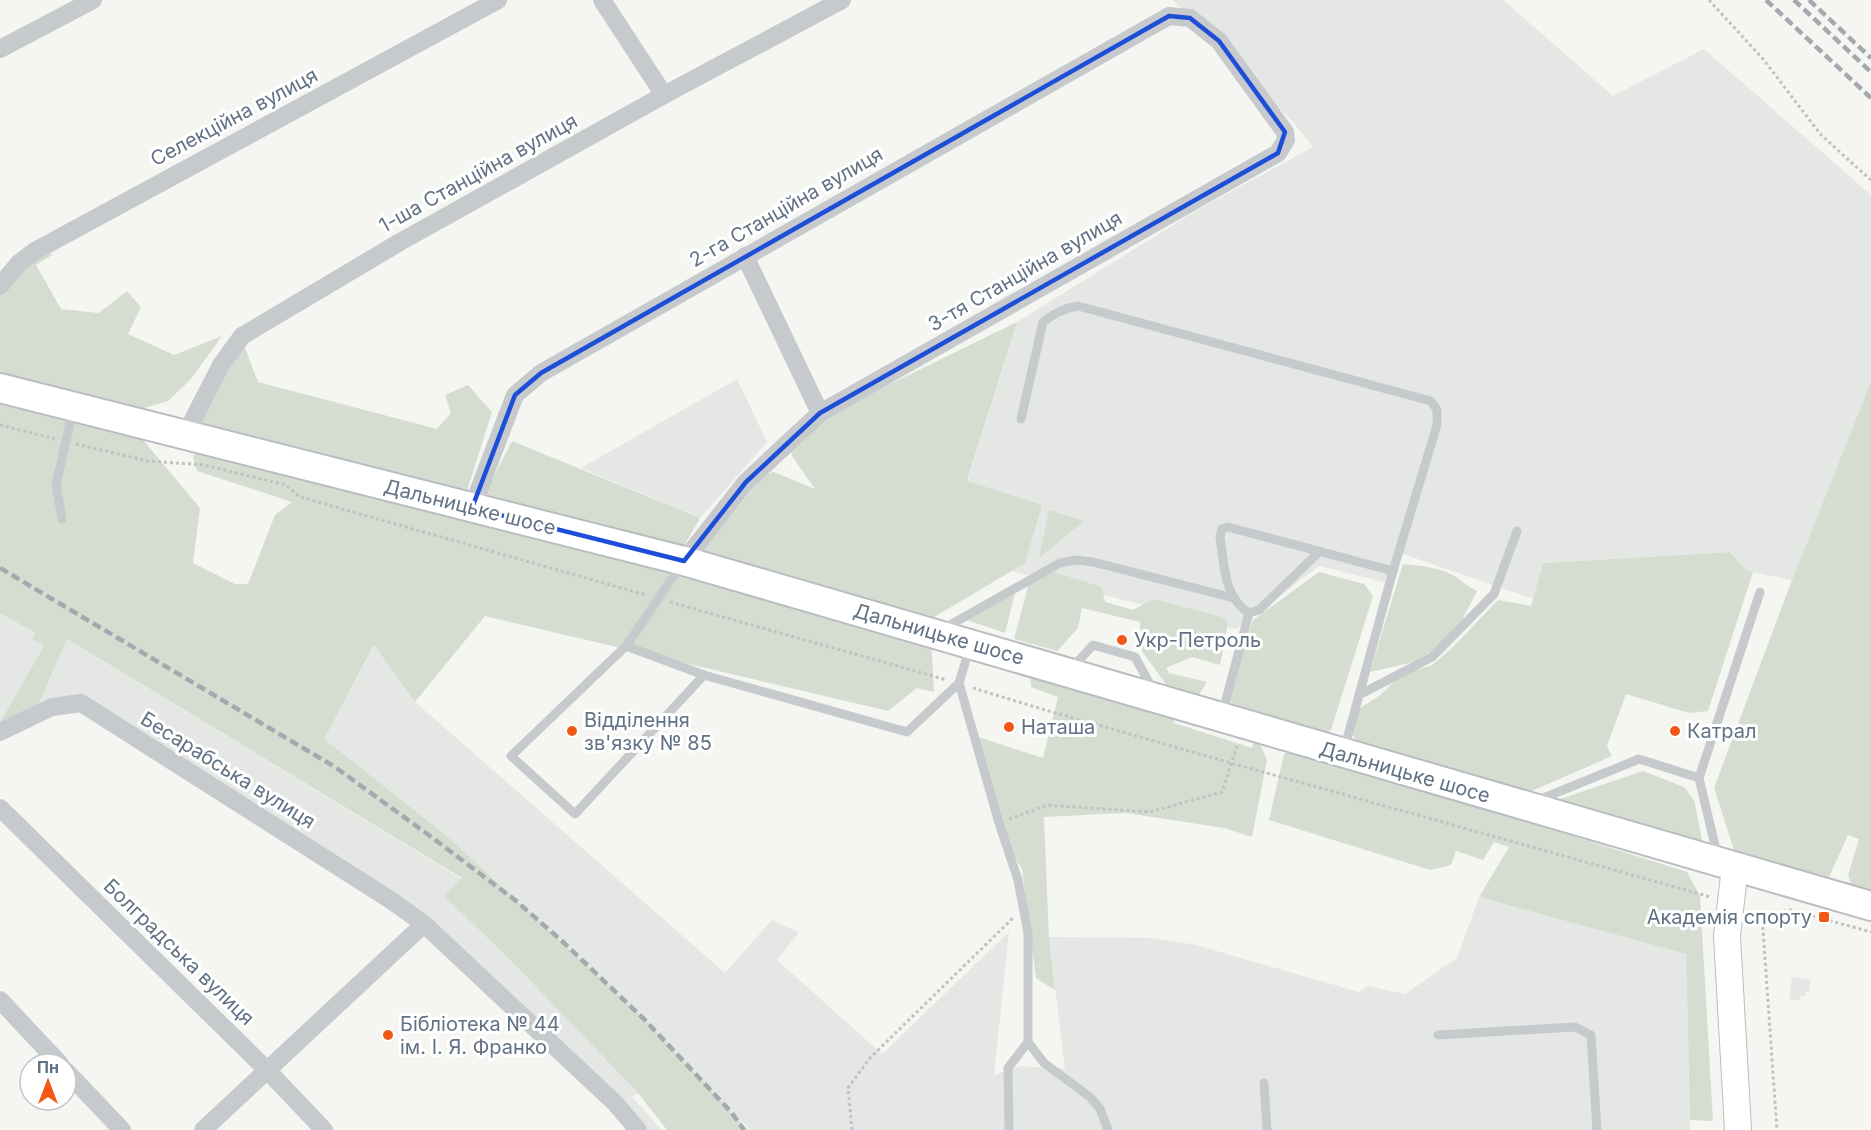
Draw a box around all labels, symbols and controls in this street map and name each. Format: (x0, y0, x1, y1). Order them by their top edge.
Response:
street label: Селекційна вулиця (146, 63, 322, 171)
street label: 1-ша Станційна вулиця (375, 108, 581, 238)
street label: 2-га Станційна вулиця (685, 142, 887, 272)
street label: 3-тя Станційна вулиця (924, 206, 1126, 336)
street label: Дальницьке шосе (382, 474, 558, 540)
street label: Дальницьке шосе (851, 598, 1027, 670)
place label: Укр-Петроль (1134, 628, 1261, 652)
marker: Укр-Петроль (1115, 633, 1129, 647)
street label: Бесарабська вулиця (136, 707, 320, 833)
place label: Відділення зв'язку № 85 (584, 708, 712, 755)
place label: Наташа (1021, 715, 1095, 739)
place label: Катрал (1687, 719, 1756, 743)
marker: Наташа (1002, 720, 1016, 734)
marker: Відділення зв'язку № 85 (565, 724, 579, 738)
marker: Катрал (1668, 724, 1682, 738)
street label: Дальницьке шосе (1317, 736, 1493, 808)
street label: Болградська вулиця (99, 874, 259, 1030)
place label: Академія спорту (1647, 905, 1812, 929)
marker: Академія спорту (1817, 910, 1831, 924)
place label: Бібліотека № 44 ім. І. Я. Франко (400, 1012, 560, 1059)
marker: Бібліотека № 44 ім. І. Я. Франко (381, 1028, 395, 1042)
north arrow (18, 1052, 78, 1112)
text: Пн (37, 1057, 59, 1077)

